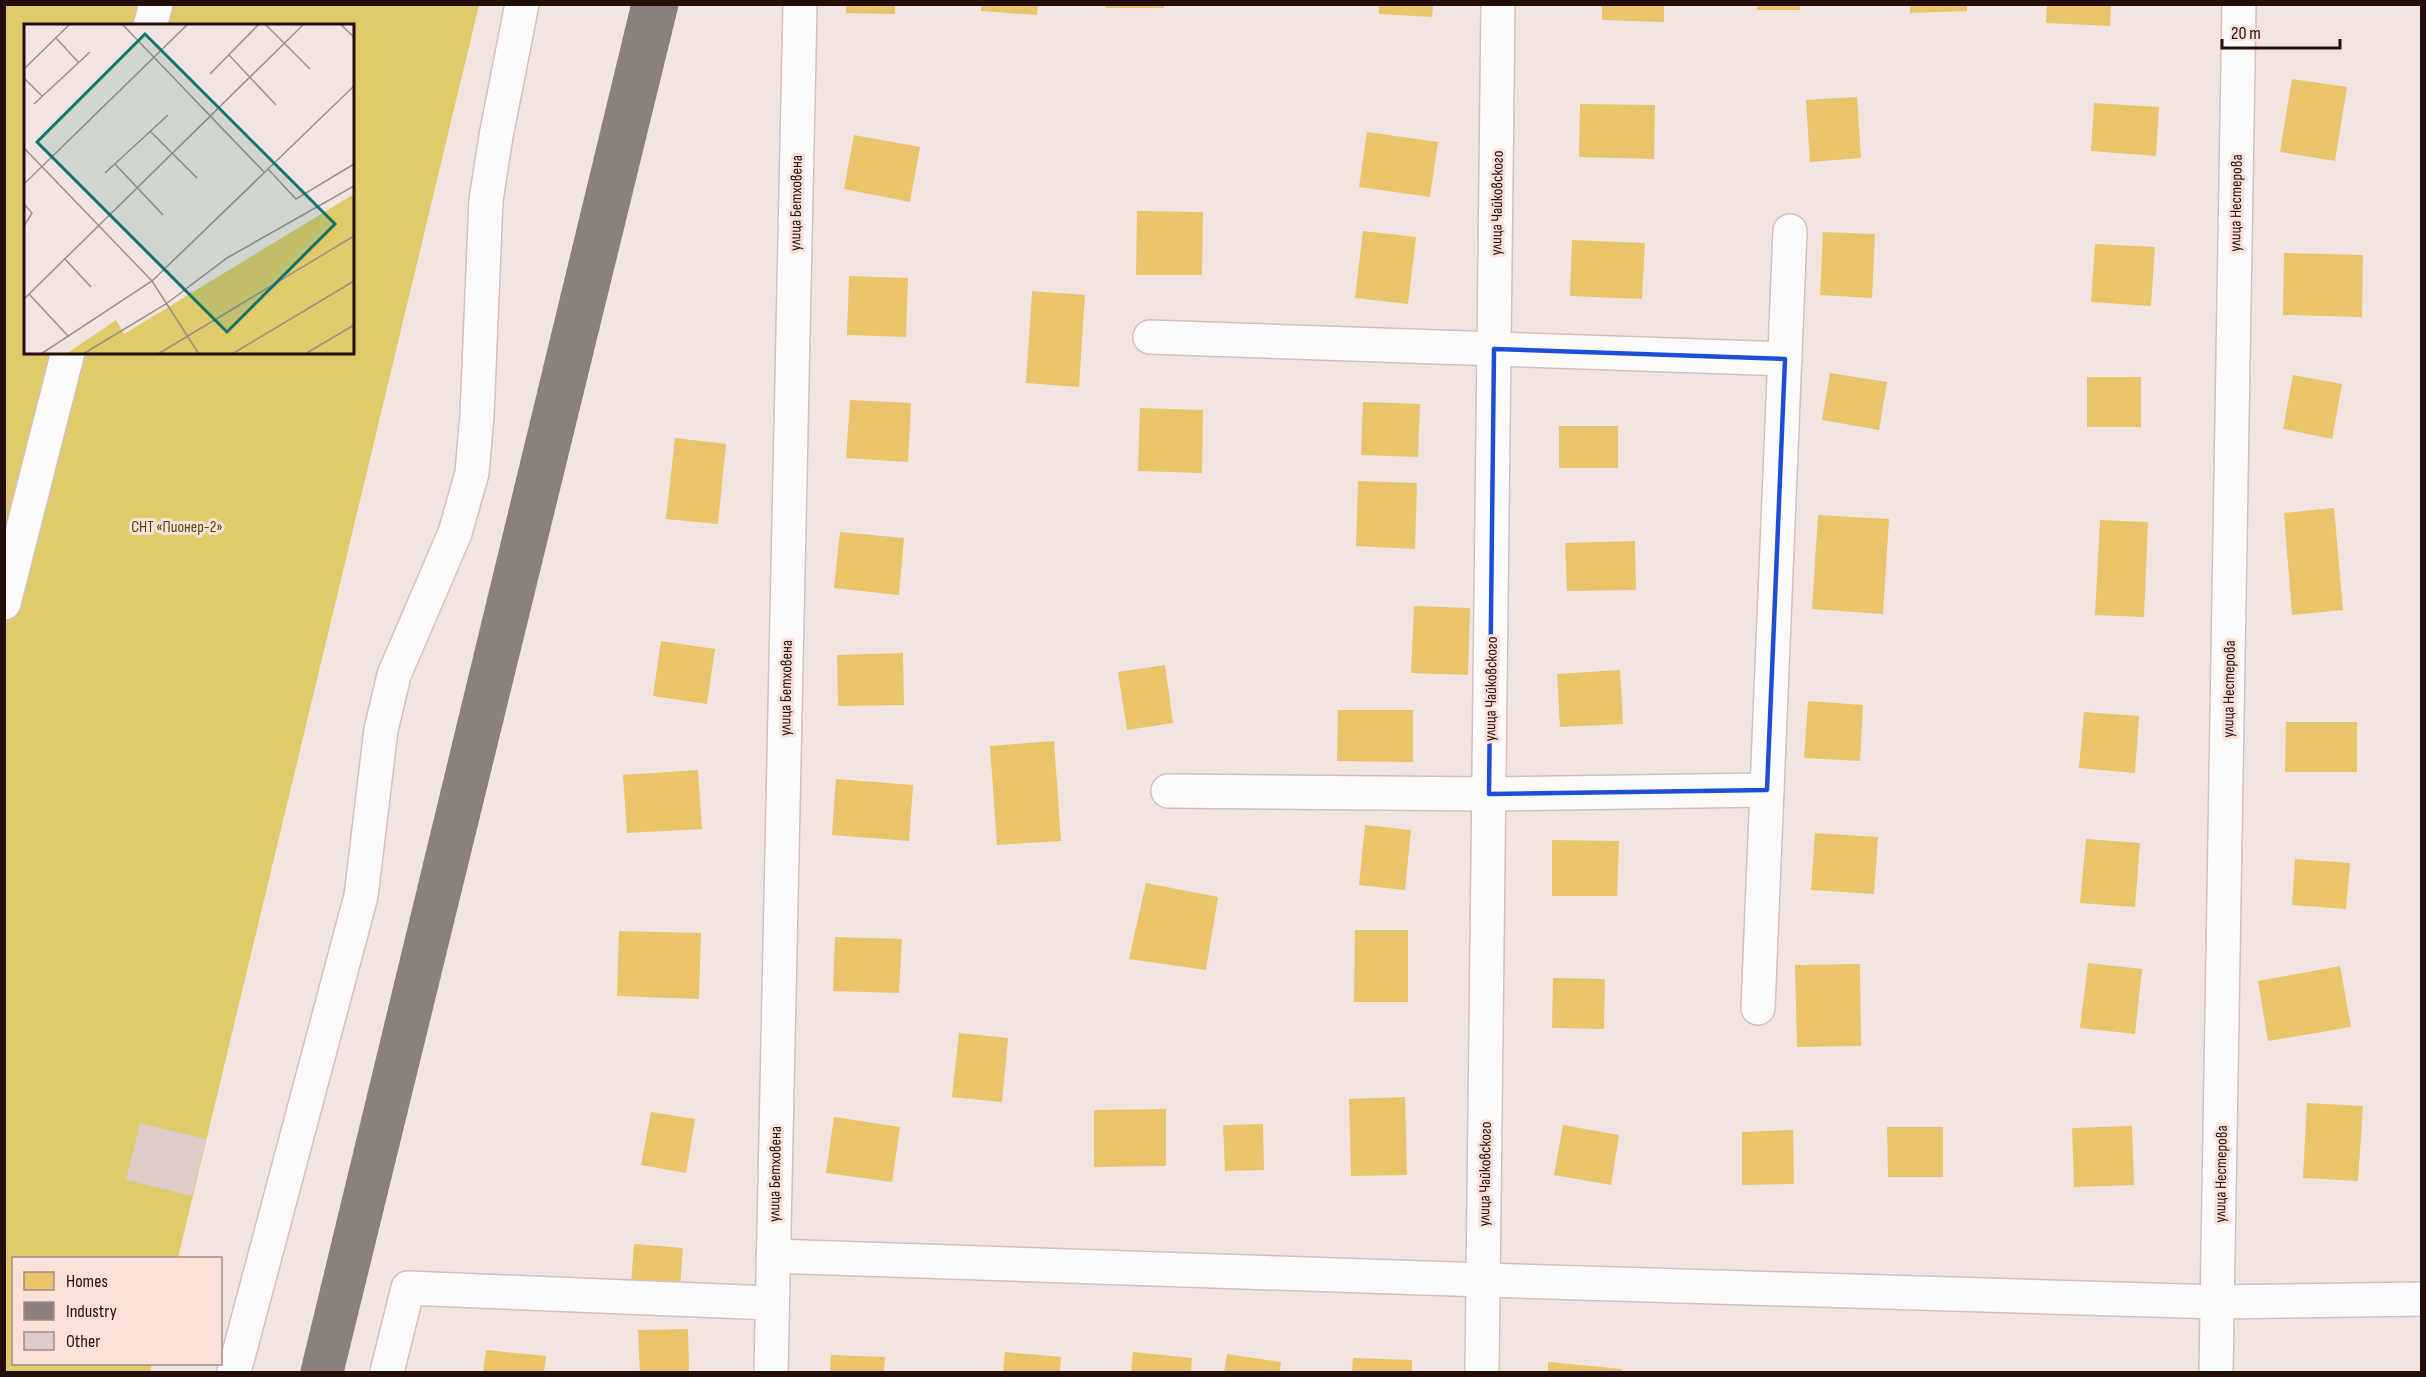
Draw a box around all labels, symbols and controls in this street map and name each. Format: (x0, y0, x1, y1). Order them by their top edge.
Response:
scale bar (2222, 12, 2340, 50)
text: 20 m (2231, 23, 2261, 44)
inset map (24, 24, 354, 354)
street label: улица Чайковского (1487, 150, 1508, 256)
street label: улица Нестерова (2226, 154, 2247, 252)
street label: улица Бетховена (786, 155, 807, 251)
park label: СНТ «Пионер-2» (131, 518, 223, 537)
street label: улица Чайковского (1481, 636, 1502, 742)
street label: улица Бетховена (776, 640, 797, 736)
street label: улица Нестерова (2219, 640, 2240, 738)
street label: улица Чайковского (1475, 1121, 1496, 1227)
street label: улица Нестерова (2211, 1125, 2232, 1223)
street label: улица Бетховена (765, 1126, 786, 1222)
legend (12, 1257, 222, 1365)
text: Homes (66, 1271, 108, 1292)
text: Industry (66, 1301, 117, 1322)
text: Other (66, 1331, 100, 1352)

